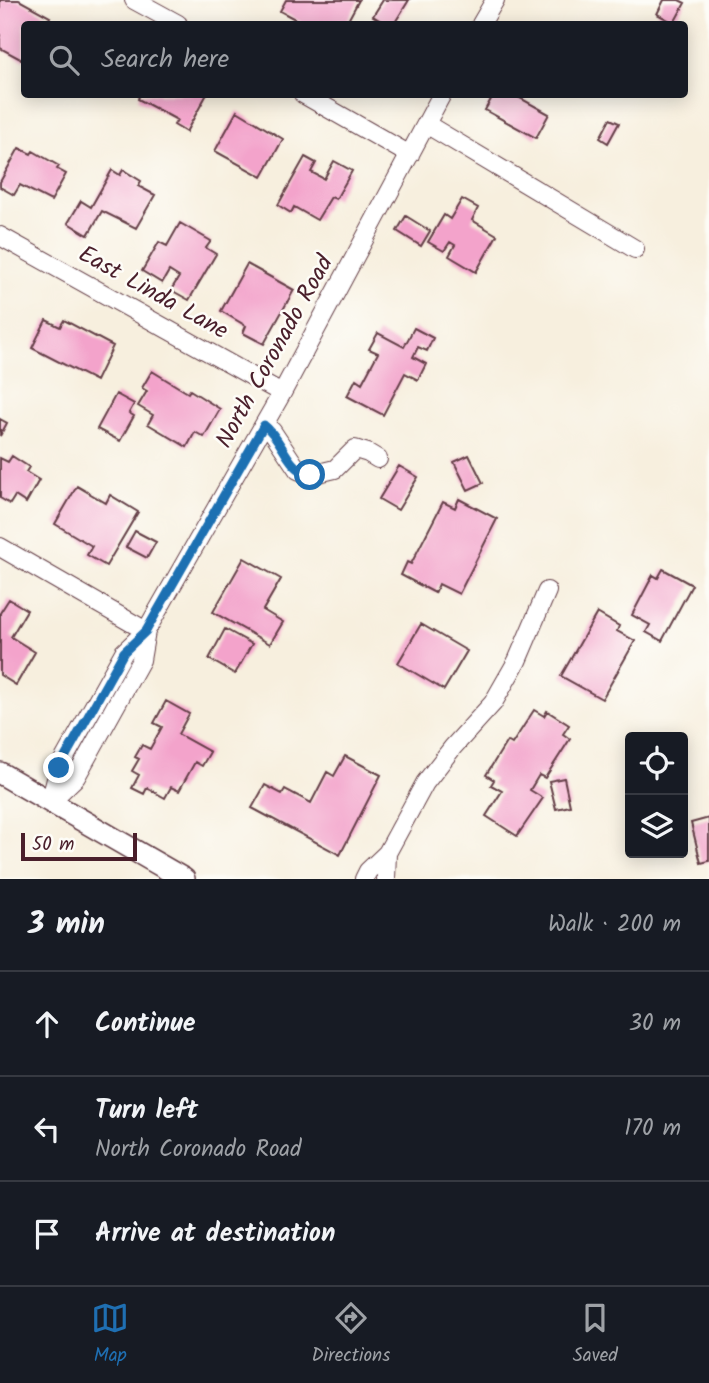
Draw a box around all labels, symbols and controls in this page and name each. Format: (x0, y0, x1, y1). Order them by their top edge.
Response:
search box (21, 21, 688, 98)
text: Search here (101, 39, 229, 81)
icon: search (45, 41, 83, 79)
street label: East Linda Lane (71, 235, 236, 351)
street label: North Coronado Road (206, 247, 345, 456)
route start (294, 459, 325, 490)
map controls (625, 732, 688, 858)
button: locate (625, 732, 688, 795)
route end (43, 752, 74, 783)
button: layers (625, 795, 688, 858)
scale bar (21, 830, 136, 862)
text: 50 m (32, 830, 74, 860)
text: 3 min (28, 901, 105, 949)
text: Walk · 200 m (548, 907, 681, 943)
text: Continue (95, 1003, 196, 1045)
icon: ahead (28, 1005, 66, 1043)
text: 30 m (629, 1006, 681, 1042)
text: Turn left (95, 1090, 198, 1132)
icon: left (28, 1110, 66, 1148)
text: 170 m (624, 1111, 681, 1147)
text: North Coronado Road (95, 1132, 302, 1168)
text: Arrive at destination (95, 1213, 335, 1255)
icon: arrive (28, 1215, 66, 1253)
tab: Map (91, 1299, 129, 1371)
tab: Directions (312, 1299, 390, 1371)
tab: Saved (573, 1299, 618, 1371)

